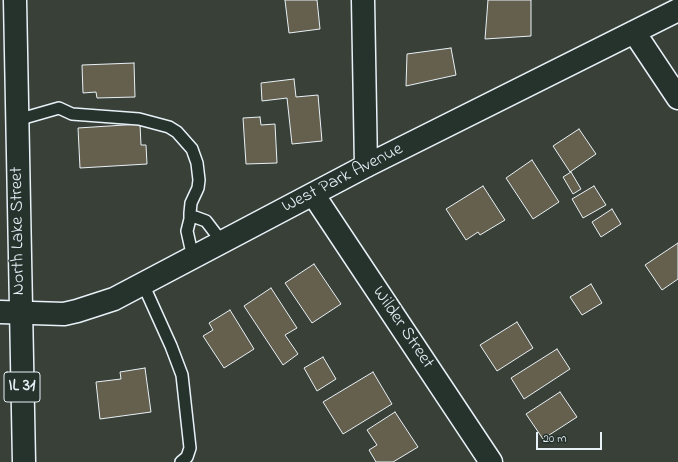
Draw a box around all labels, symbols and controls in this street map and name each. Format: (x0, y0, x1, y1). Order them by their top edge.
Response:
street label: West Park Avenue (279, 139, 407, 219)
street label: North Lake Street (7, 167, 31, 295)
street label: Wilder Street (367, 283, 437, 373)
road number: IL 31 (4, 372, 40, 402)
scale bar (538, 424, 604, 450)
text: 20 m (543, 430, 566, 448)

